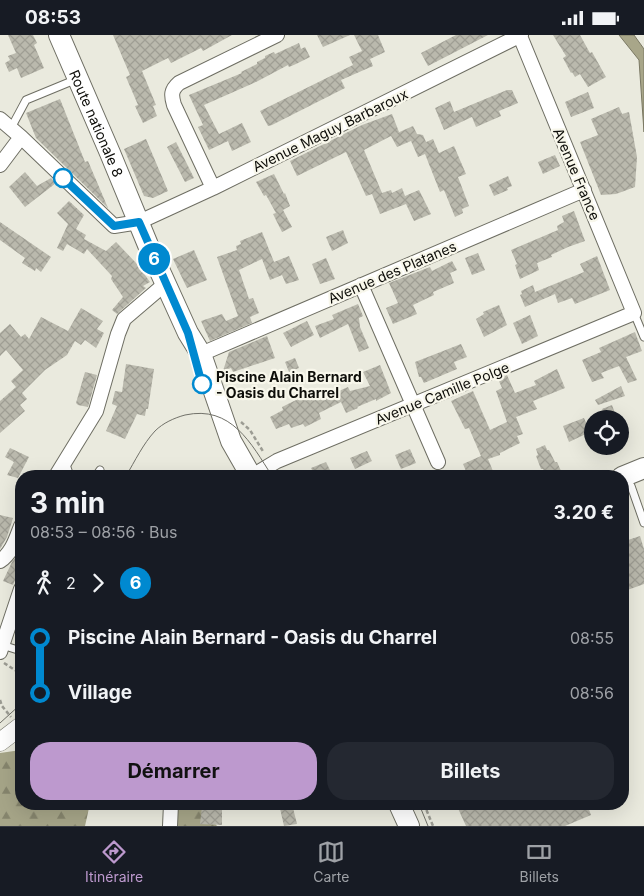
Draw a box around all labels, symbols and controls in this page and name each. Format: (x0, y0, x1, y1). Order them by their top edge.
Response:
text: 08:53 (25, 6, 81, 29)
street label: Route nationale 8 (66, 67, 127, 179)
street label: Avenue Maguy Barbaroux (250, 85, 411, 175)
street label: Avenue France (550, 125, 604, 223)
unlabelled marker (53, 168, 73, 188)
street label: Avenue des Platanes (325, 237, 459, 307)
line badge: 6 (138, 243, 170, 275)
text: 6 (148, 248, 160, 269)
street label: Avenue Camille Polge (372, 358, 512, 428)
place label: Piscine Alain Bernard - Oasis du Charrel (216, 368, 362, 401)
marker: Piscine Alain Bernard - Oasis du Charrel (192, 374, 212, 394)
map controls (584, 410, 629, 455)
button: locate (584, 410, 629, 455)
text: 3 min (30, 486, 105, 520)
text: 3.20 € (554, 501, 614, 524)
text: 08:53 – 08:56 · Bus (30, 522, 177, 542)
icon: walk (30, 569, 58, 597)
icon: forward (84, 569, 112, 597)
text: 6 (130, 572, 141, 593)
text: 2 (66, 573, 76, 593)
text: Piscine Alain Bernard - Oasis du Charrel (68, 626, 437, 649)
text: 08:55 (570, 628, 614, 648)
text: Village (68, 681, 132, 704)
text: 08:56 (570, 683, 614, 703)
button: Démarrer (30, 742, 317, 800)
button: Billets (327, 742, 614, 800)
tab: Itinéraire (85, 838, 143, 885)
tab: Carte (313, 838, 349, 885)
tab: Billets (520, 838, 559, 885)

